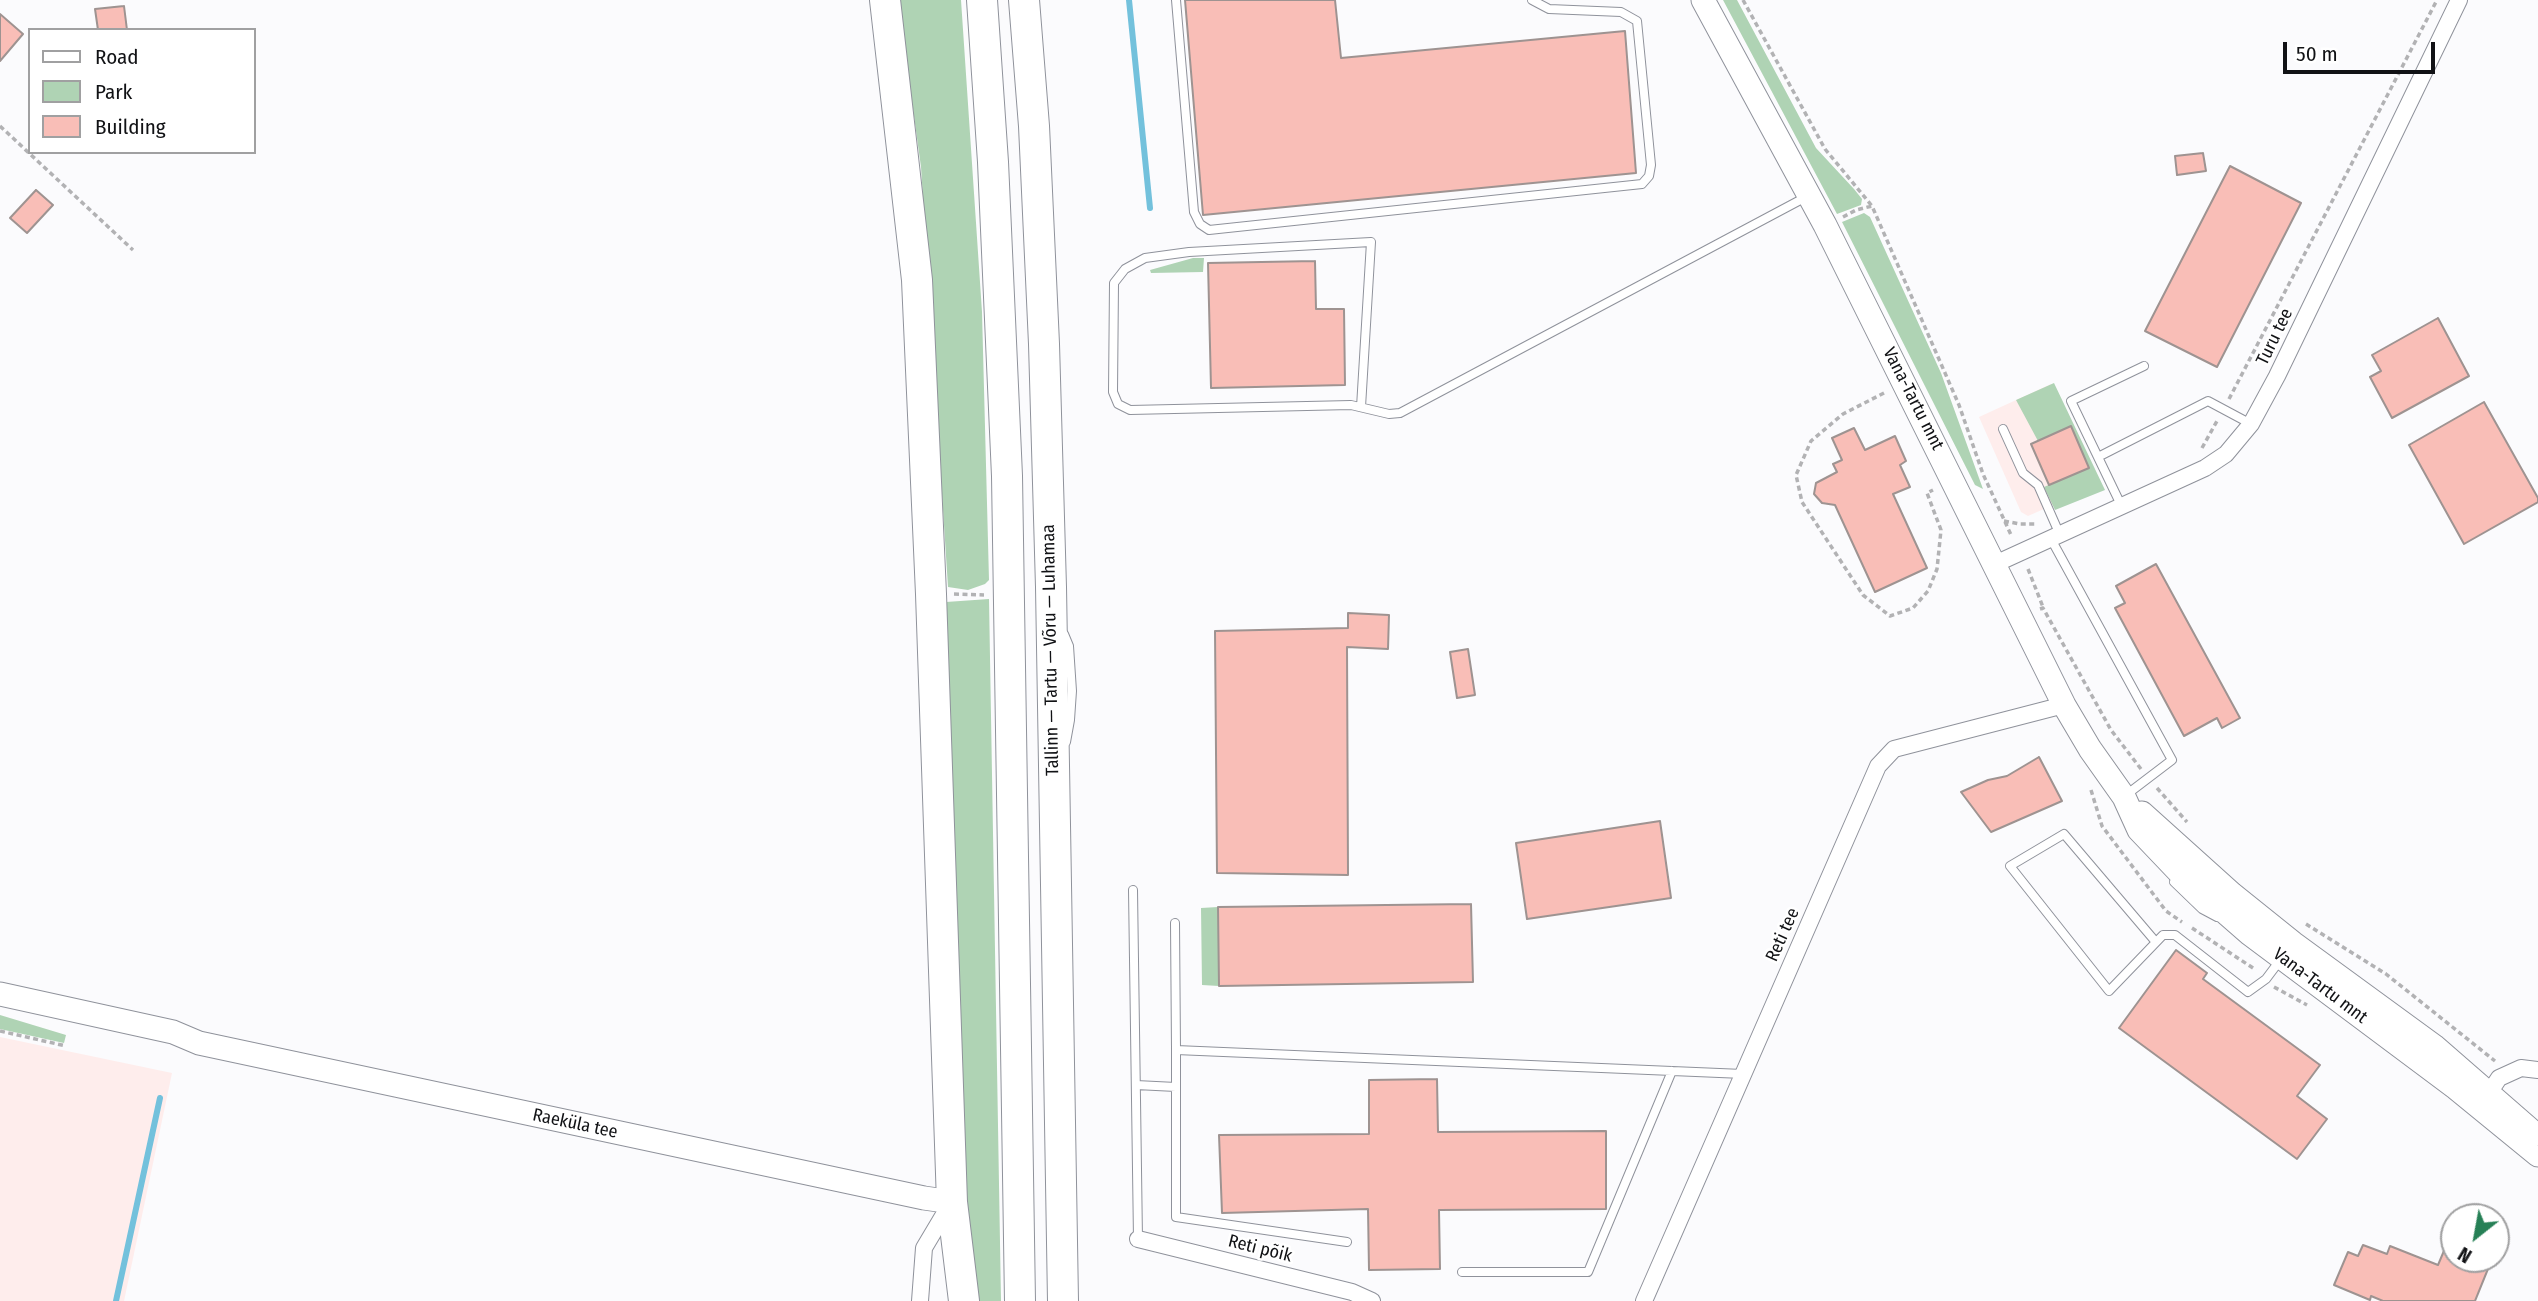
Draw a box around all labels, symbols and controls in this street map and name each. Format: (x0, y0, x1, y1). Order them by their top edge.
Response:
legend (28, 28, 256, 154)
scale bar (2286, 28, 2438, 72)
text: 50 m (2296, 41, 2338, 67)
text: Road (95, 44, 139, 70)
text: Park (95, 79, 132, 105)
text: Building (95, 114, 166, 140)
street label: Turu tee (2252, 305, 2298, 369)
street label: Vana-Tartu mnt (1878, 344, 1948, 454)
street label: Tallinn — Tartu — Võru — Luhamaa (1038, 524, 1064, 776)
street label: Reti tee (1762, 905, 1804, 965)
street label: Vana-Tartu mnt (2269, 944, 2371, 1028)
street label: Raeküla tee (531, 1104, 619, 1144)
north arrow (2440, 1203, 2510, 1273)
street label: Reti põik (1226, 1231, 1294, 1267)
text: N (2454, 1242, 2476, 1268)

